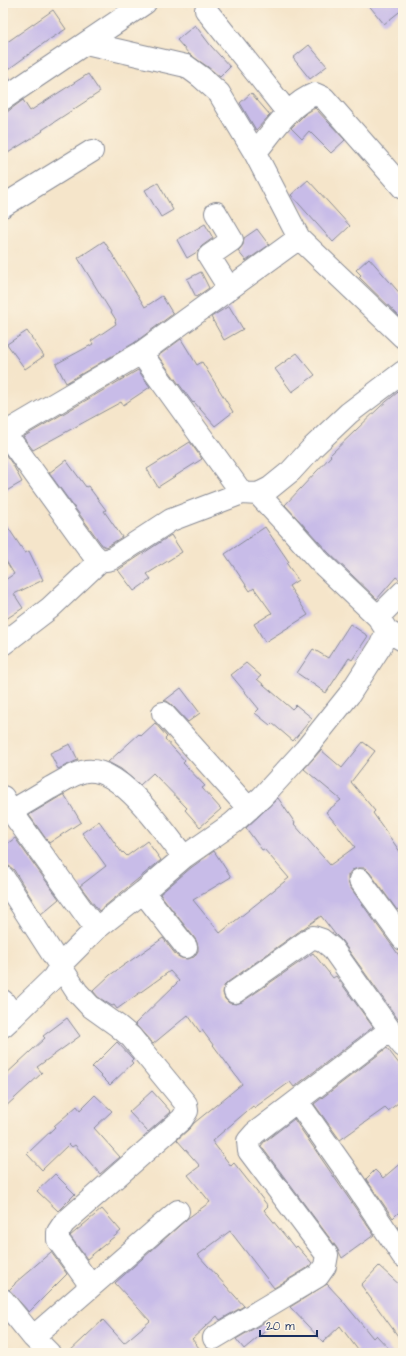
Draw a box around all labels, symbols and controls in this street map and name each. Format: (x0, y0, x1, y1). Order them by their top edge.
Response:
scale bar (260, 1312, 317, 1338)
text: 20 m (266, 1318, 295, 1335)

